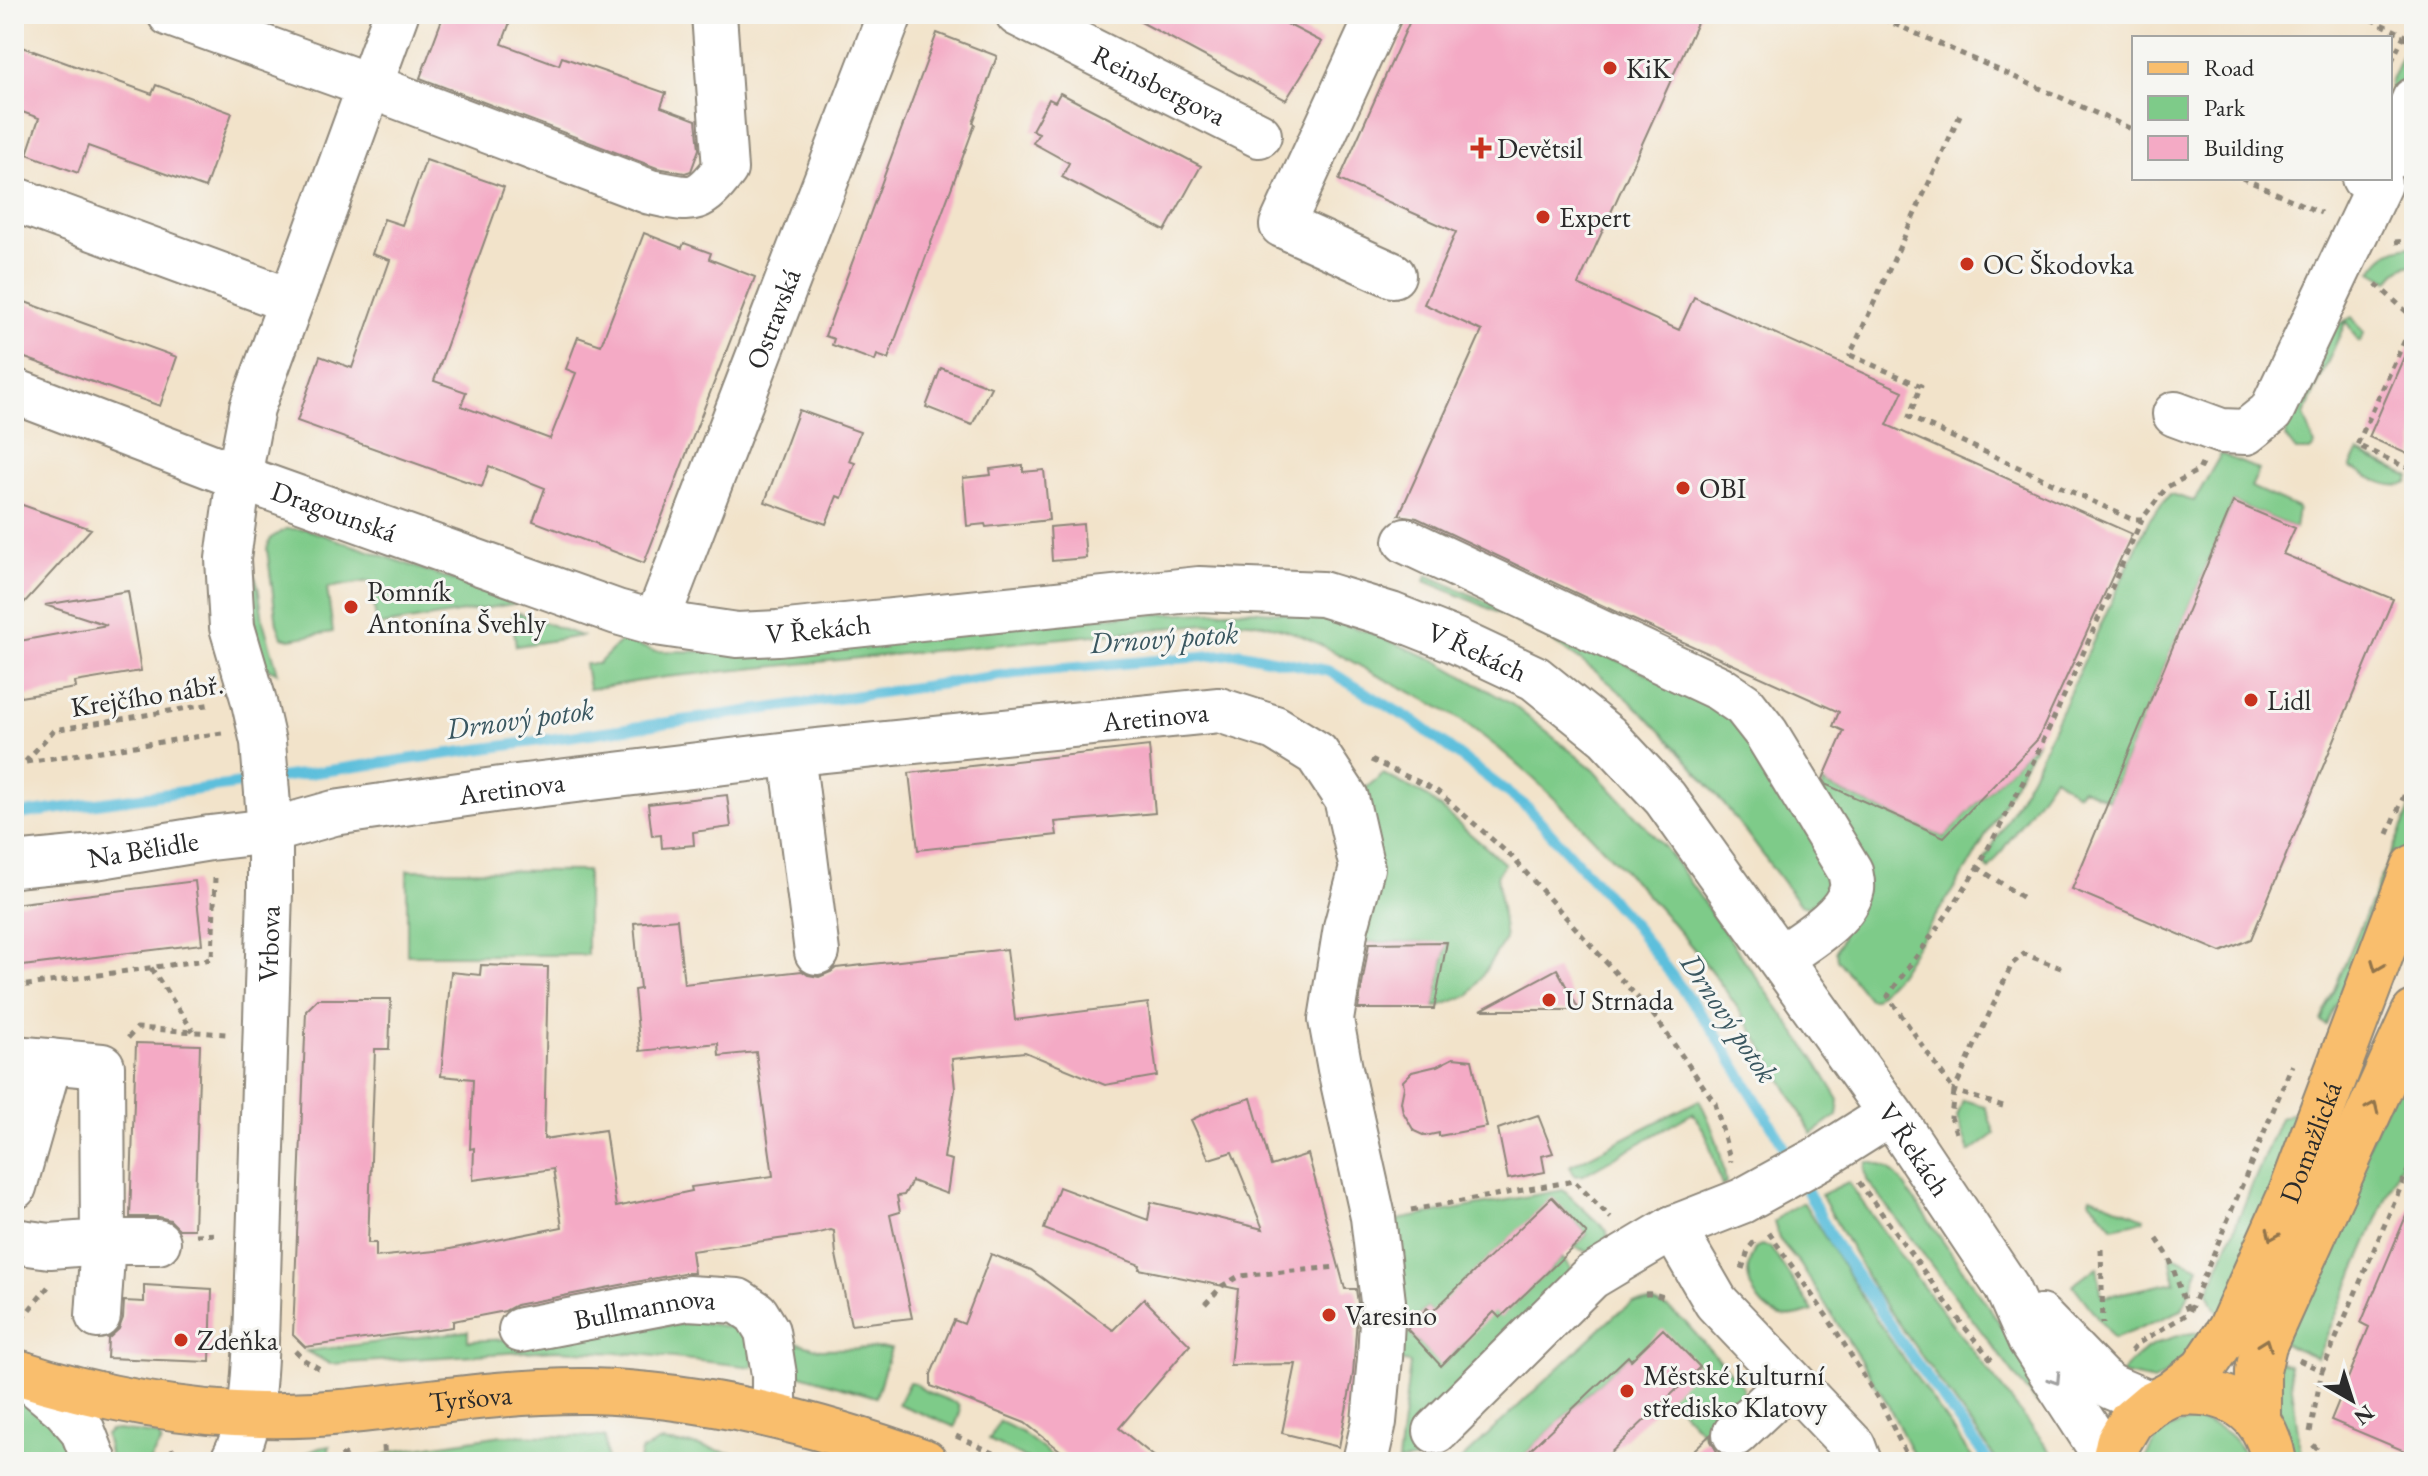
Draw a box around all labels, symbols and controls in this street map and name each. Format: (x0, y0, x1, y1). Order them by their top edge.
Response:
street label: Reinsbergova (1086, 36, 1233, 134)
legend (2132, 36, 2392, 180)
place label: KiK (1626, 50, 1672, 86)
text: Road (2204, 52, 2255, 83)
marker: KiK (1601, 59, 1619, 77)
text: Park (2204, 92, 2246, 123)
place label: Devětsil (1497, 130, 1583, 166)
text: Building (2204, 132, 2284, 163)
marker: Devětsil (1472, 139, 1490, 157)
place label: Expert (1559, 199, 1631, 235)
marker: Expert (1534, 208, 1552, 226)
place label: OC Škodovka (1983, 246, 2135, 282)
marker: OC Škodovka (1958, 255, 1976, 273)
street label: Ostravská (737, 263, 809, 374)
place label: OBI (1699, 470, 1747, 506)
street label: Dragounská (267, 472, 403, 550)
marker: OBI (1674, 479, 1692, 497)
place label: Pomník Antonína Švehly (366, 573, 547, 641)
marker: Pomník Antonína Švehly (342, 598, 360, 616)
street label: V Řekách (765, 605, 872, 652)
water label: Drnový potok (1087, 613, 1240, 662)
street label: V Řekách (1422, 613, 1533, 690)
street label: Krejčího nábř. (68, 665, 226, 725)
place label: Lidl (2267, 682, 2311, 718)
water label: Drnový potok (442, 689, 597, 748)
marker: Lidl (2242, 691, 2260, 709)
street label: Aretinova (1100, 693, 1211, 740)
street label: Aretinova (455, 763, 567, 813)
street label: Na Bělidle (85, 822, 201, 876)
street label: Vrbova (249, 904, 288, 983)
water label: Drnový potok (1671, 944, 1788, 1091)
one-way arrow (2370, 958, 2387, 972)
place label: U Strnada (1565, 982, 1675, 1018)
marker: U Strnada (1540, 991, 1558, 1009)
street label: Domažlická (2271, 1075, 2350, 1208)
street label: V Řekách (1870, 1096, 1959, 1203)
one-way arrow (2363, 1101, 2379, 1116)
one-way arrow (2266, 1226, 2282, 1241)
street label: Bullmannova (571, 1279, 718, 1337)
place label: Varesino (1345, 1297, 1437, 1333)
marker: Varesino (1320, 1306, 1338, 1324)
place label: Zdeňka (197, 1322, 279, 1358)
marker: Zdeňka (172, 1331, 190, 1349)
one-way arrow (2256, 1338, 2272, 1352)
place label: Městské kulturní středisko Klatovy (1643, 1357, 1828, 1425)
north arrow (2312, 1360, 2392, 1440)
one-way arrow (2045, 1370, 2060, 1385)
street label: Tyršova (427, 1376, 514, 1420)
marker: Městské kulturní středisko Klatovy (1618, 1382, 1636, 1400)
text: N (2348, 1398, 2380, 1432)

